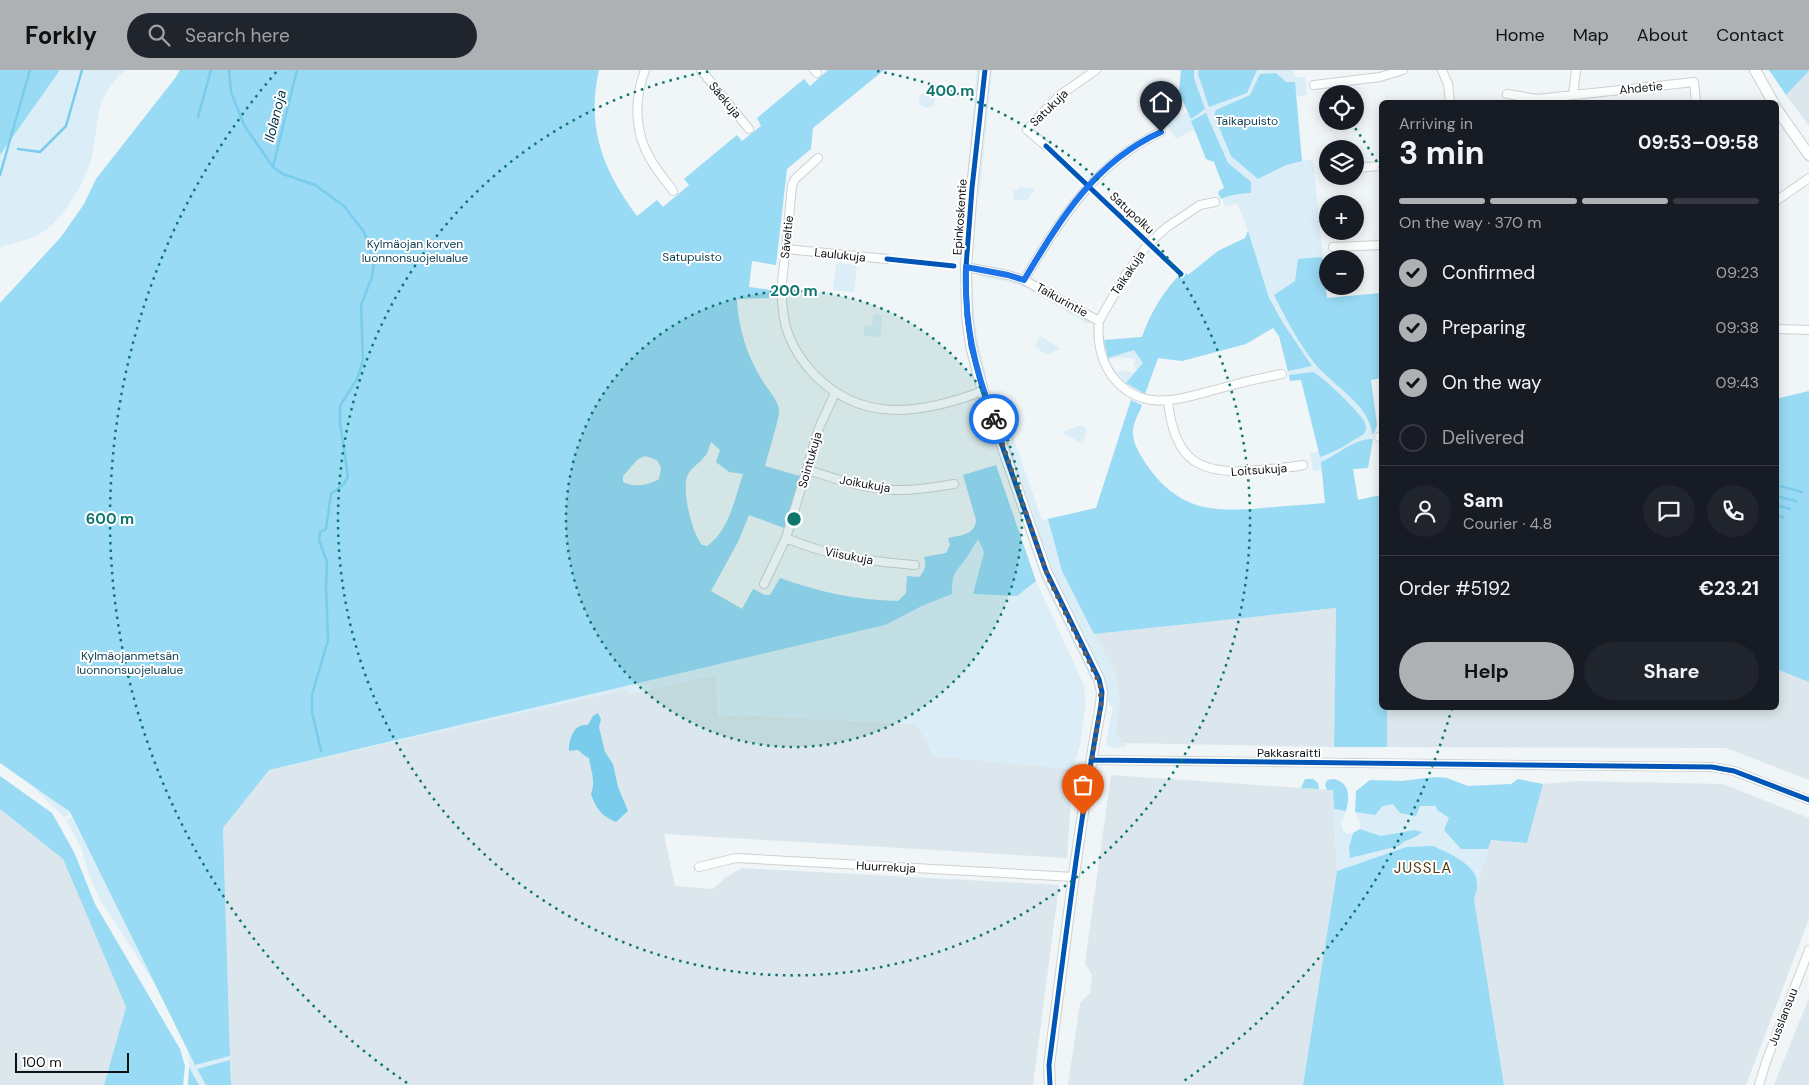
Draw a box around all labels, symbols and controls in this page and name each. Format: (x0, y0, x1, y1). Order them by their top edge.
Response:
search box (127, 13, 477, 58)
text: Forkly (25, 20, 97, 51)
icon: search (145, 21, 173, 49)
text: Search here (185, 23, 290, 48)
text: Home (1495, 23, 1545, 47)
text: Map (1573, 23, 1609, 47)
text: About (1637, 23, 1688, 47)
text: Contact (1716, 23, 1784, 47)
street label: Ahdetie (1619, 78, 1664, 98)
street label: Säekuja (705, 79, 745, 121)
text: 400 m (926, 81, 974, 101)
pin (1140, 81, 1182, 132)
map controls (1319, 85, 1364, 295)
button: locate (1319, 85, 1364, 130)
street label: Satukuja (1026, 86, 1072, 130)
water label: Ilolanoja (260, 88, 290, 144)
icon: home (1147, 88, 1175, 116)
park label: Taikapuisto (1216, 113, 1278, 129)
text: Arriving in (1399, 113, 1473, 134)
text: 09:53–09:58 (1638, 130, 1759, 155)
text: 3 min (1399, 132, 1484, 174)
button: layers (1319, 140, 1364, 185)
street label: Epinkoskentie (949, 178, 971, 256)
street label: Satupolku (1106, 188, 1158, 238)
button: + (1319, 195, 1364, 240)
text: On the way · 370 m (1399, 212, 1542, 233)
street label: Säveltie (777, 215, 797, 259)
park label: Kylmäojan korven luonnonsuojelualue (362, 236, 469, 266)
street label: Laulukuja (813, 244, 867, 266)
street label: Taikakuja (1107, 248, 1149, 298)
park label: Satupuisto (662, 249, 722, 265)
button: − (1319, 250, 1364, 295)
icon: check (1399, 259, 1427, 287)
text: Confirmed (1442, 260, 1535, 285)
text: 09:23 (1716, 262, 1759, 283)
street label: Taikurintie (1033, 279, 1091, 321)
text: 200 m (770, 281, 818, 301)
icon: check (1399, 314, 1427, 342)
text: Preparing (1442, 315, 1526, 340)
text: 09:38 (1716, 317, 1759, 338)
icon: check (1399, 369, 1427, 397)
text: On the way (1442, 370, 1542, 395)
text: 09:43 (1716, 372, 1759, 393)
courier (969, 394, 1019, 444)
icon: bike (980, 405, 1008, 433)
text: Delivered (1442, 425, 1524, 450)
street label: Sointukuja (794, 430, 826, 490)
street label: Loitsukuja (1230, 460, 1288, 480)
street label: Joikukuja (838, 472, 892, 496)
button: person (1399, 485, 1451, 537)
button: chat (1643, 485, 1695, 537)
button: phone (1707, 485, 1759, 537)
text: Sam (1463, 488, 1504, 513)
text: 600 m (86, 509, 134, 529)
centre of rings (785, 510, 803, 528)
text: Courier · 4.8 (1463, 513, 1552, 534)
street label: Viisukuja (823, 543, 875, 569)
text: Order #5192 (1399, 576, 1511, 601)
text: €23.21 (1699, 576, 1759, 601)
button: Help (1399, 642, 1574, 700)
button: Share (1584, 642, 1759, 700)
park label: Kylmäojanmetsän luonnonsuojelualue (77, 648, 184, 678)
street label: Pakkasraitti (1257, 745, 1321, 761)
pin (1062, 764, 1104, 815)
icon: bag (1069, 771, 1097, 799)
street label: Huurrekuja (856, 857, 916, 877)
district label: JUSSLA (1394, 858, 1452, 878)
street label: Jusslansuu (1765, 986, 1801, 1048)
scale bar (15, 1050, 129, 1073)
text: 100 m (22, 1053, 62, 1071)

